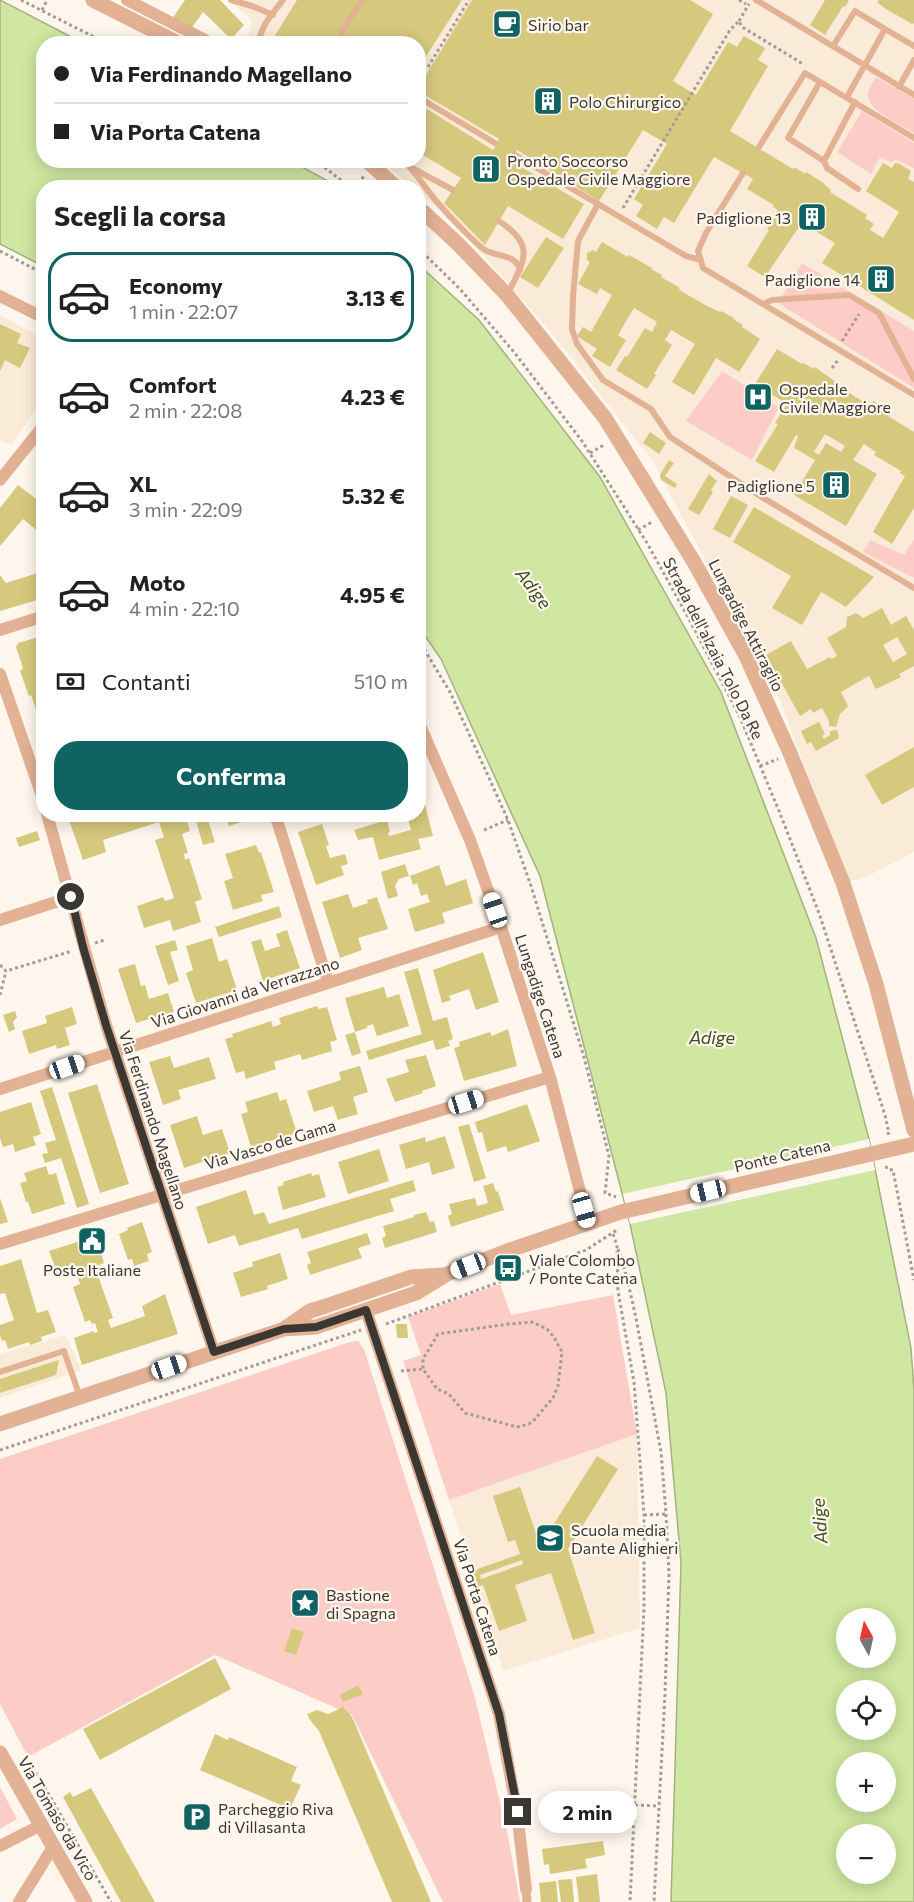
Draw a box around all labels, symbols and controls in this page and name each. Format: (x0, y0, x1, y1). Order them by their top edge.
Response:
cafe icon: Sirio bar (491, 8, 523, 40)
place label: Sirio bar (528, 15, 589, 34)
text: Via Ferdinando Magellano (90, 60, 352, 87)
building icon: Polo Chirurgico (532, 85, 564, 117)
place label: Polo Chirurgico (569, 92, 681, 111)
text: Via Porta Catena (90, 118, 261, 145)
place label: Pronto Soccorso Ospedale Civile Maggiore (507, 151, 691, 188)
building icon: Pronto Soccorso Ospedale Civile Maggiore (470, 153, 502, 185)
text: Scegli la corsa (54, 199, 226, 232)
building icon: Padiglione 13 (796, 201, 828, 233)
place label: Padiglione 13 (696, 208, 791, 227)
building icon: Padiglione 14 (865, 263, 897, 295)
icon: car (57, 270, 111, 324)
place label: Padiglione 14 (765, 270, 860, 289)
text: Economy (129, 272, 223, 299)
text: 3.13 € (346, 284, 405, 311)
text: 1 min · 22:07 (129, 299, 238, 323)
icon: car (57, 369, 111, 423)
text: Comfort (129, 371, 217, 398)
place label: Ospedale Civile Maggiore (779, 379, 891, 416)
hospital icon: Ospedale Civile Maggiore (742, 381, 774, 413)
text: 4.23 € (341, 383, 405, 410)
text: 2 min · 22:08 (129, 398, 242, 422)
icon: car (57, 468, 111, 522)
building icon: Padiglione 5 (820, 469, 852, 501)
text: XL (129, 470, 157, 497)
place label: Padiglione 5 (727, 476, 815, 495)
text: 5.32 € (342, 482, 405, 509)
text: 3 min · 22:09 (129, 497, 243, 521)
street label: Strada dell'alzaia Tolo Da Re (660, 554, 768, 742)
street label: Lungadige Attiraglio (705, 556, 789, 694)
water label: Adige (511, 562, 557, 613)
icon: car (57, 567, 111, 621)
text: Moto (129, 569, 185, 596)
text: 4.95 € (340, 581, 405, 608)
text: 4 min · 22:10 (129, 596, 240, 620)
icon: cash (54, 665, 87, 698)
text: Contanti (102, 668, 191, 695)
text: 510 m (354, 669, 408, 693)
button: Conferma (54, 741, 408, 810)
route start (57, 883, 84, 910)
car (481, 890, 509, 930)
street label: Lungadige Catena (512, 932, 570, 1060)
street label: Via Giovanni da Verrazzano (149, 953, 341, 1031)
water label: Adige (688, 1026, 735, 1048)
street label: Via Ferdinando Magellano (116, 1028, 192, 1212)
car (47, 1053, 87, 1081)
car (446, 1088, 486, 1116)
street label: Via Vasco de Gama (202, 1115, 338, 1173)
street label: Ponte Catena (732, 1135, 832, 1175)
car (688, 1178, 728, 1204)
car (570, 1190, 598, 1230)
public building icon: Poste Italiane (76, 1225, 108, 1257)
place label: Viale Colombo / Ponte Catena (529, 1250, 637, 1287)
car (448, 1251, 488, 1281)
bus stop icon: Viale Colombo / Ponte Catena (492, 1252, 524, 1284)
place label: Poste Italiane (43, 1260, 141, 1279)
car (149, 1353, 189, 1381)
water label: Adige (806, 1497, 832, 1546)
place label: Scuola media Dante Alighieri (571, 1520, 678, 1557)
school or university icon: Scuola media Dante Alighieri (534, 1522, 566, 1554)
street label: Via Porta Catena (450, 1536, 506, 1658)
place label: Bastione di Spagna (326, 1585, 396, 1622)
place icon: Bastione di Spagna (289, 1587, 321, 1619)
north arrow (836, 1608, 896, 1668)
map controls (836, 1608, 896, 1884)
button: locate (836, 1680, 896, 1740)
street label: Via Tomaso da Vico (15, 1752, 101, 1884)
button: + (836, 1752, 896, 1812)
callout: 2 min (539, 1791, 638, 1833)
route end (504, 1798, 531, 1825)
place label: Parcheggio Riva di Villasanta (218, 1799, 333, 1836)
text: 2 min (563, 1800, 612, 1824)
parking icon: Parcheggio Riva di Villasanta (181, 1801, 213, 1833)
button: − (836, 1824, 896, 1884)

